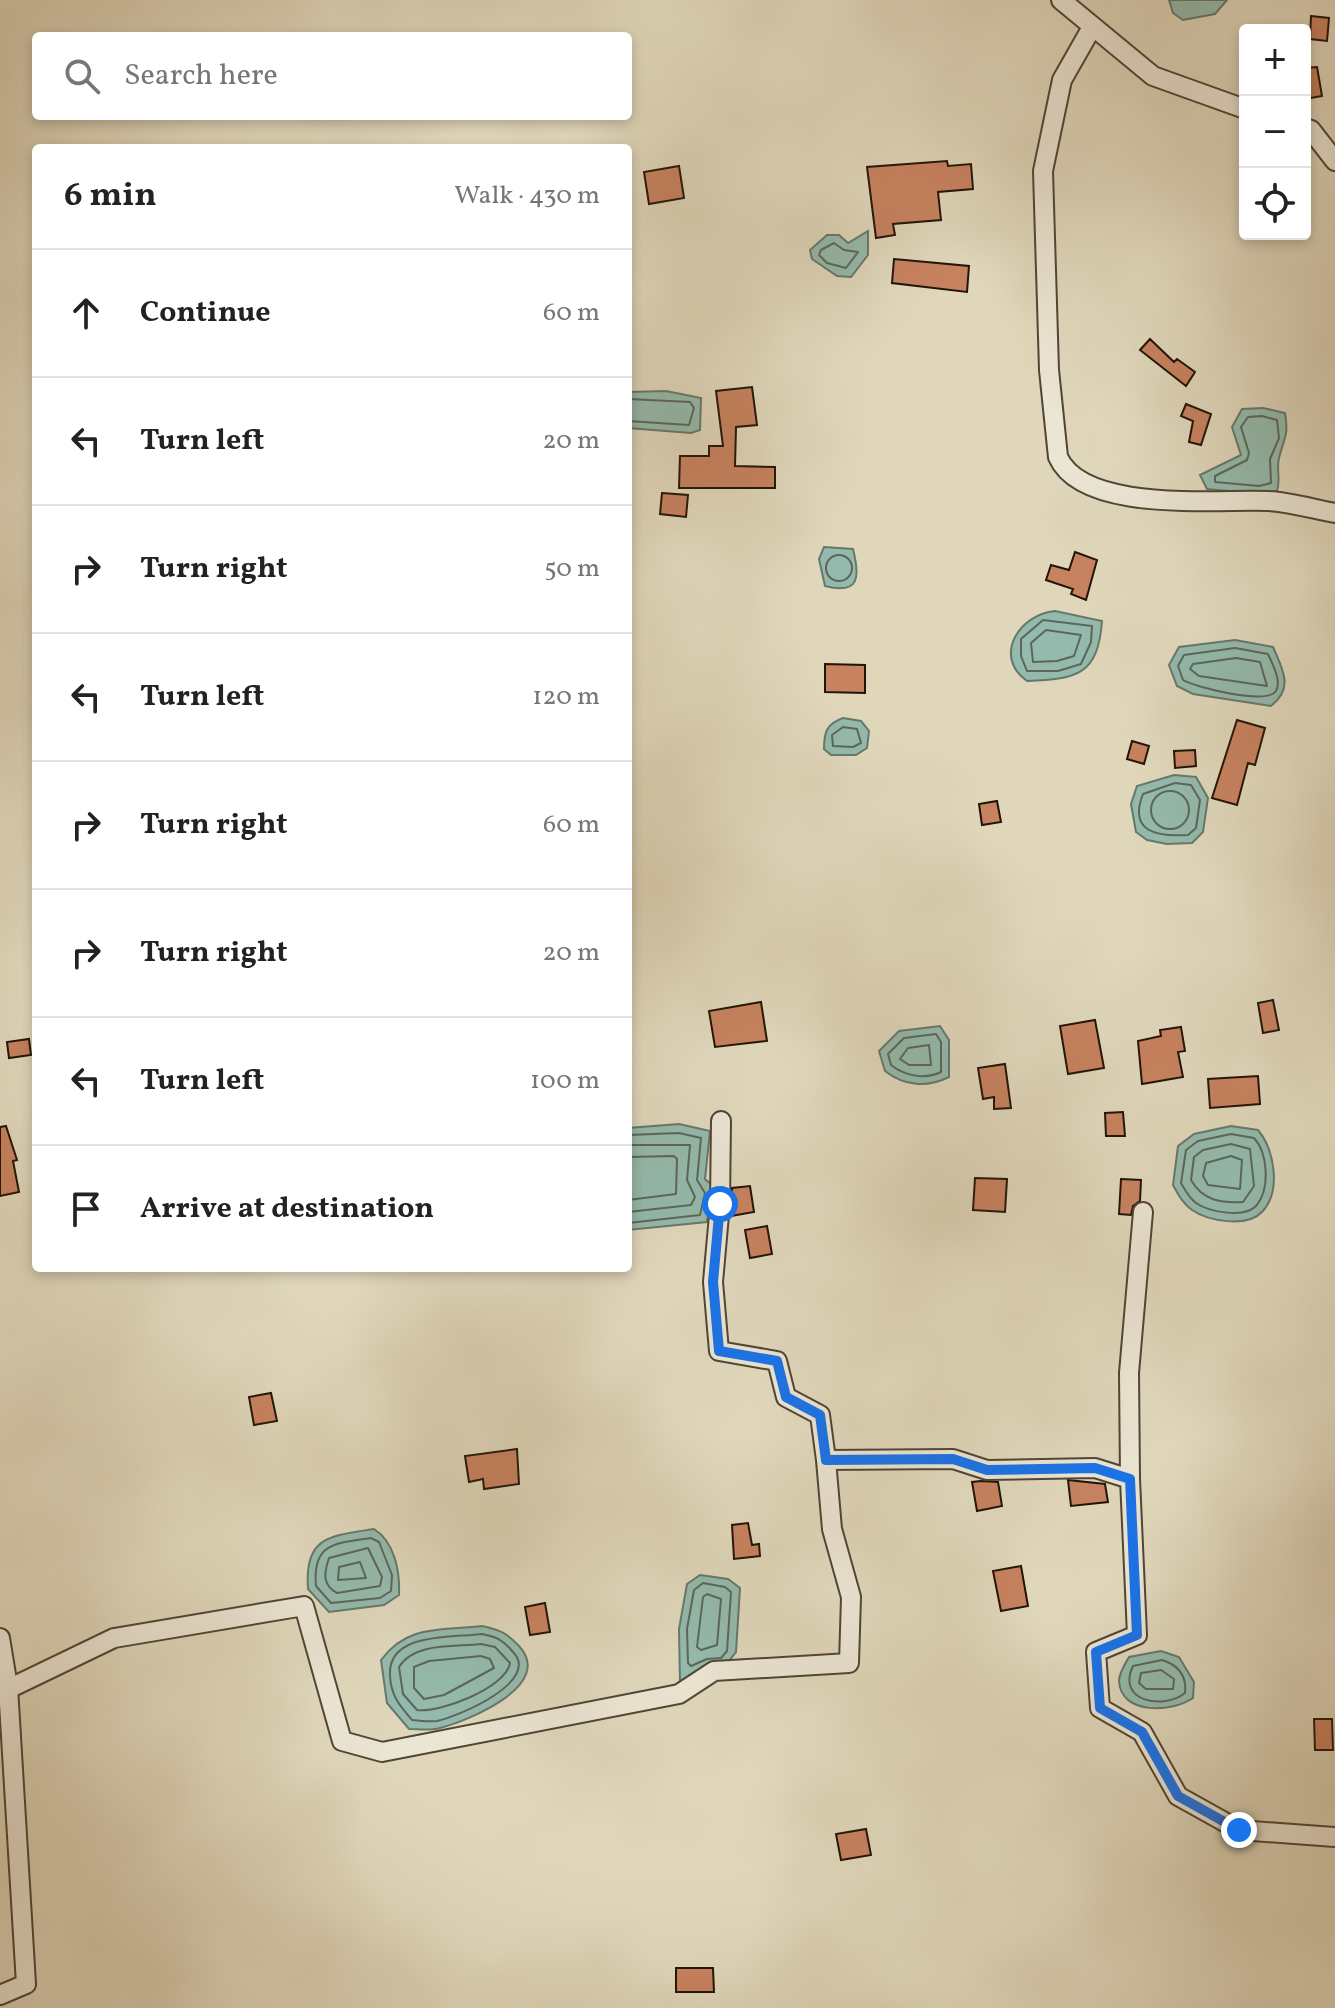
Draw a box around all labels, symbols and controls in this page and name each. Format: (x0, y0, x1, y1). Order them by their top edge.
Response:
map controls (1239, 24, 1311, 240)
button: + (1239, 24, 1311, 96)
search box (32, 32, 632, 120)
icon: search (60, 54, 104, 98)
text: Search here (124, 55, 278, 97)
button: − (1239, 96, 1311, 168)
button: locate (1239, 168, 1311, 240)
text: 6 min (64, 173, 157, 220)
text: Walk · 430 m (454, 178, 600, 214)
icon: ahead (64, 291, 108, 335)
text: Continue (140, 292, 271, 334)
text: 60 m (543, 295, 600, 331)
icon: left (64, 419, 108, 463)
text: Turn left (140, 420, 264, 462)
text: 20 m (542, 423, 600, 459)
icon: right (64, 547, 108, 591)
text: Turn right (140, 548, 288, 590)
text: 50 m (544, 551, 600, 587)
icon: left (64, 675, 108, 719)
text: Turn left (140, 676, 264, 718)
text: 120 m (532, 679, 600, 715)
icon: right (64, 803, 108, 847)
text: Turn right (140, 804, 288, 846)
text: 60 m (543, 807, 600, 843)
icon: right (64, 931, 108, 975)
text: Turn right (140, 932, 288, 974)
text: 20 m (542, 935, 600, 971)
icon: left (64, 1059, 108, 1103)
text: Turn left (140, 1060, 264, 1102)
text: 100 m (530, 1063, 600, 1099)
route start (702, 1186, 738, 1222)
icon: arrive (64, 1187, 108, 1231)
text: Arrive at destination (140, 1188, 434, 1230)
route end (1221, 1812, 1257, 1848)

